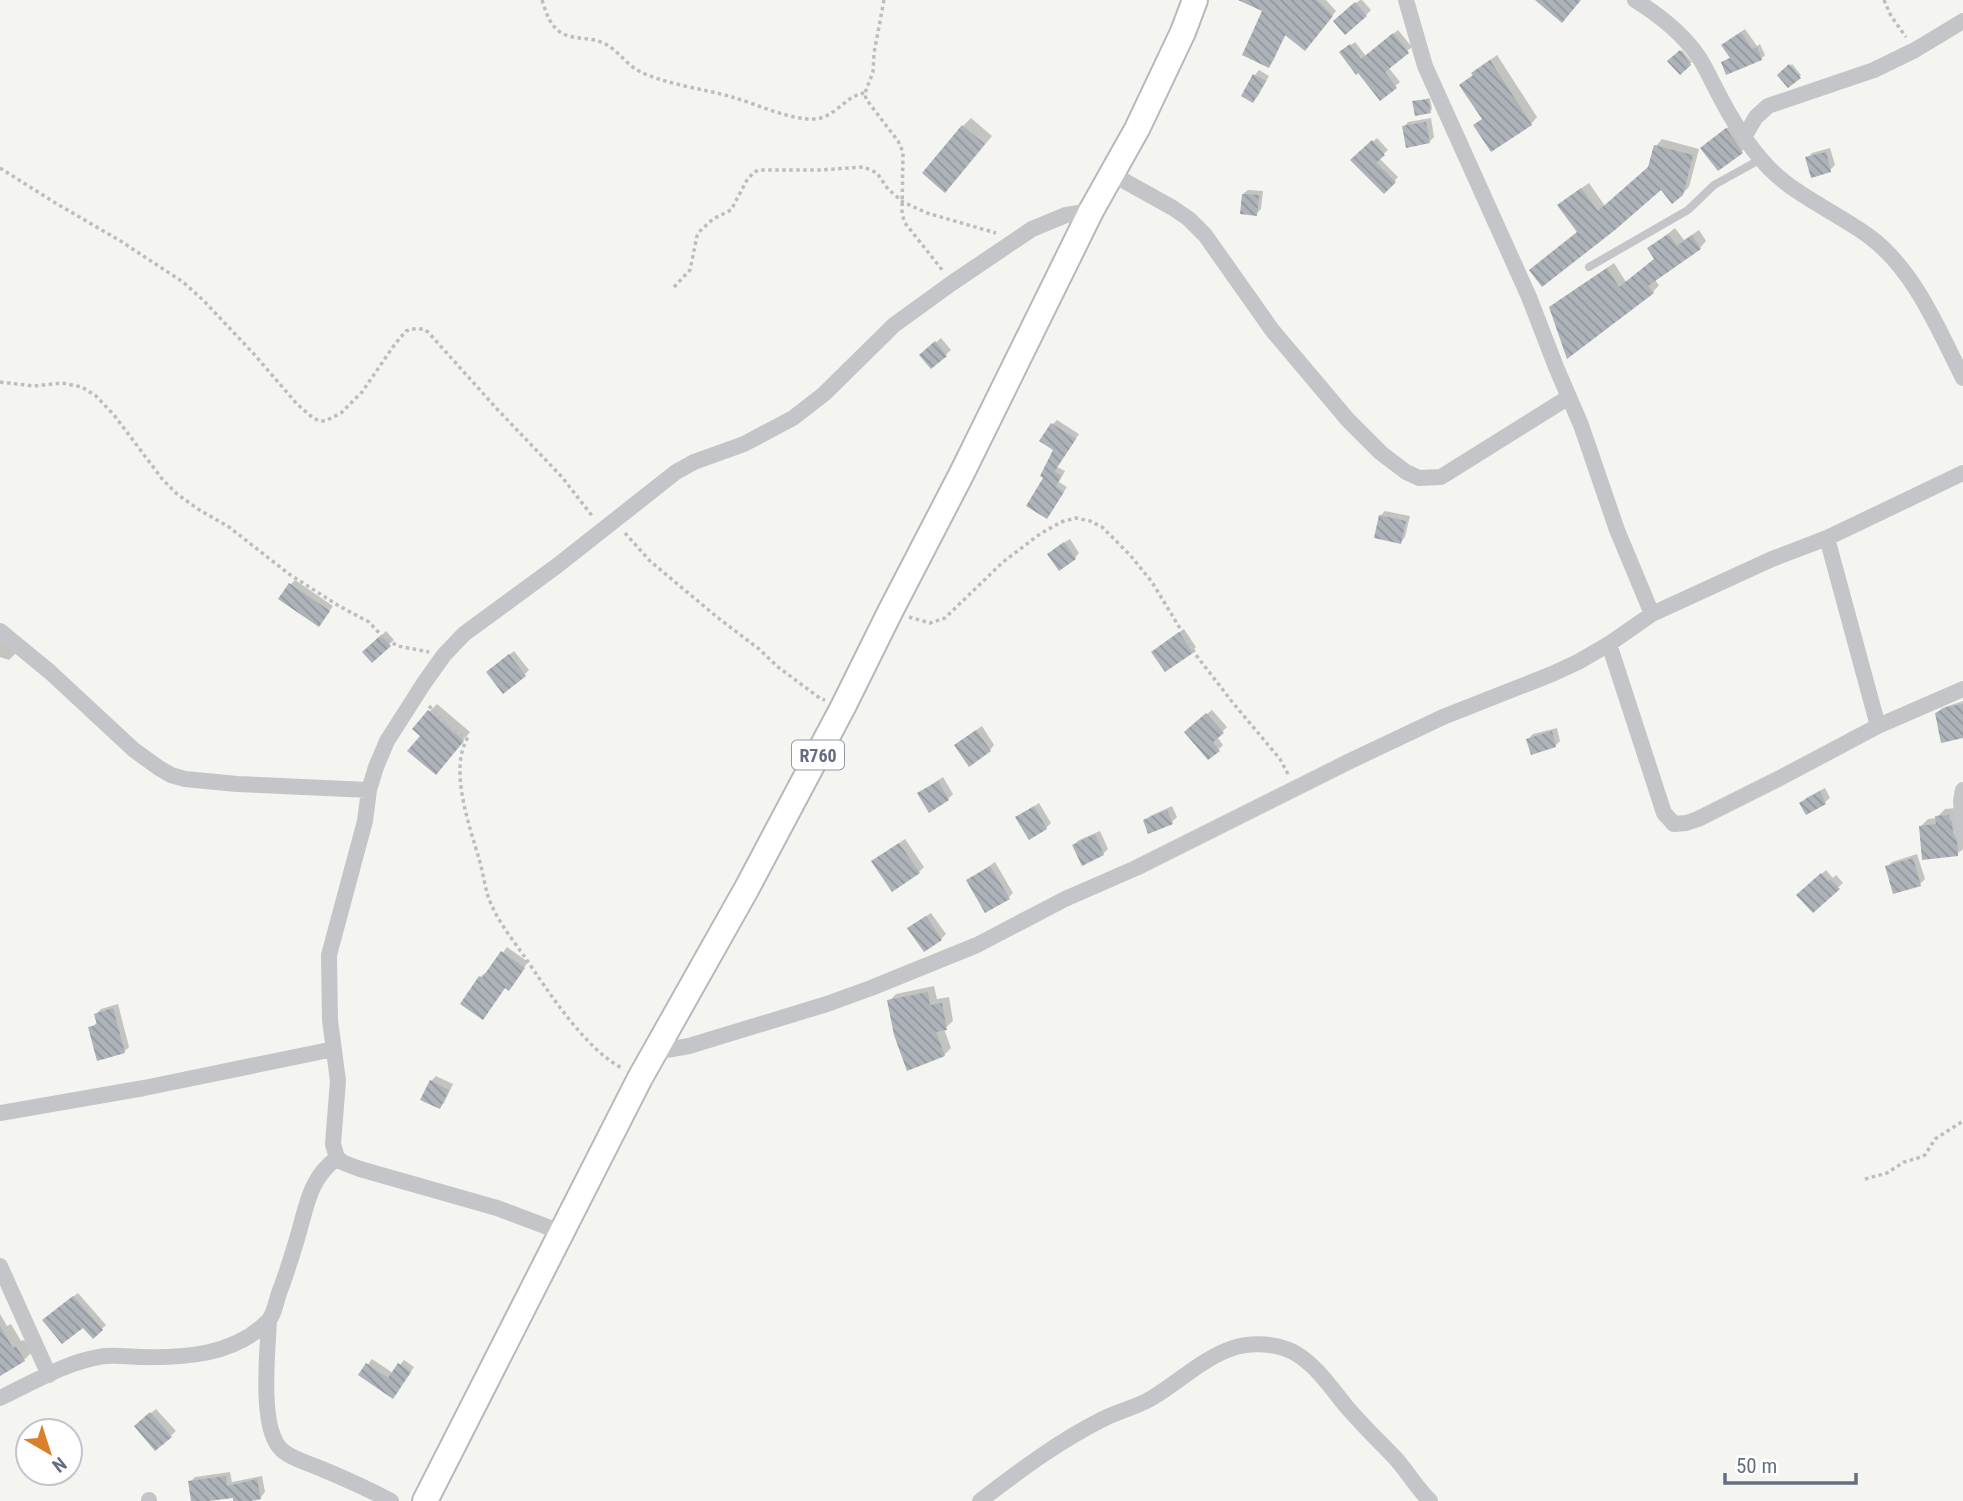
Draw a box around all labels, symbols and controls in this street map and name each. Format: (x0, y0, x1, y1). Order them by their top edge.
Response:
road number: R760 (792, 740, 844, 770)
north arrow (14, 1417, 84, 1487)
scale bar (1725, 1442, 1856, 1486)
text: N (48, 1452, 71, 1477)
text: 50 m (1736, 1454, 1777, 1478)

